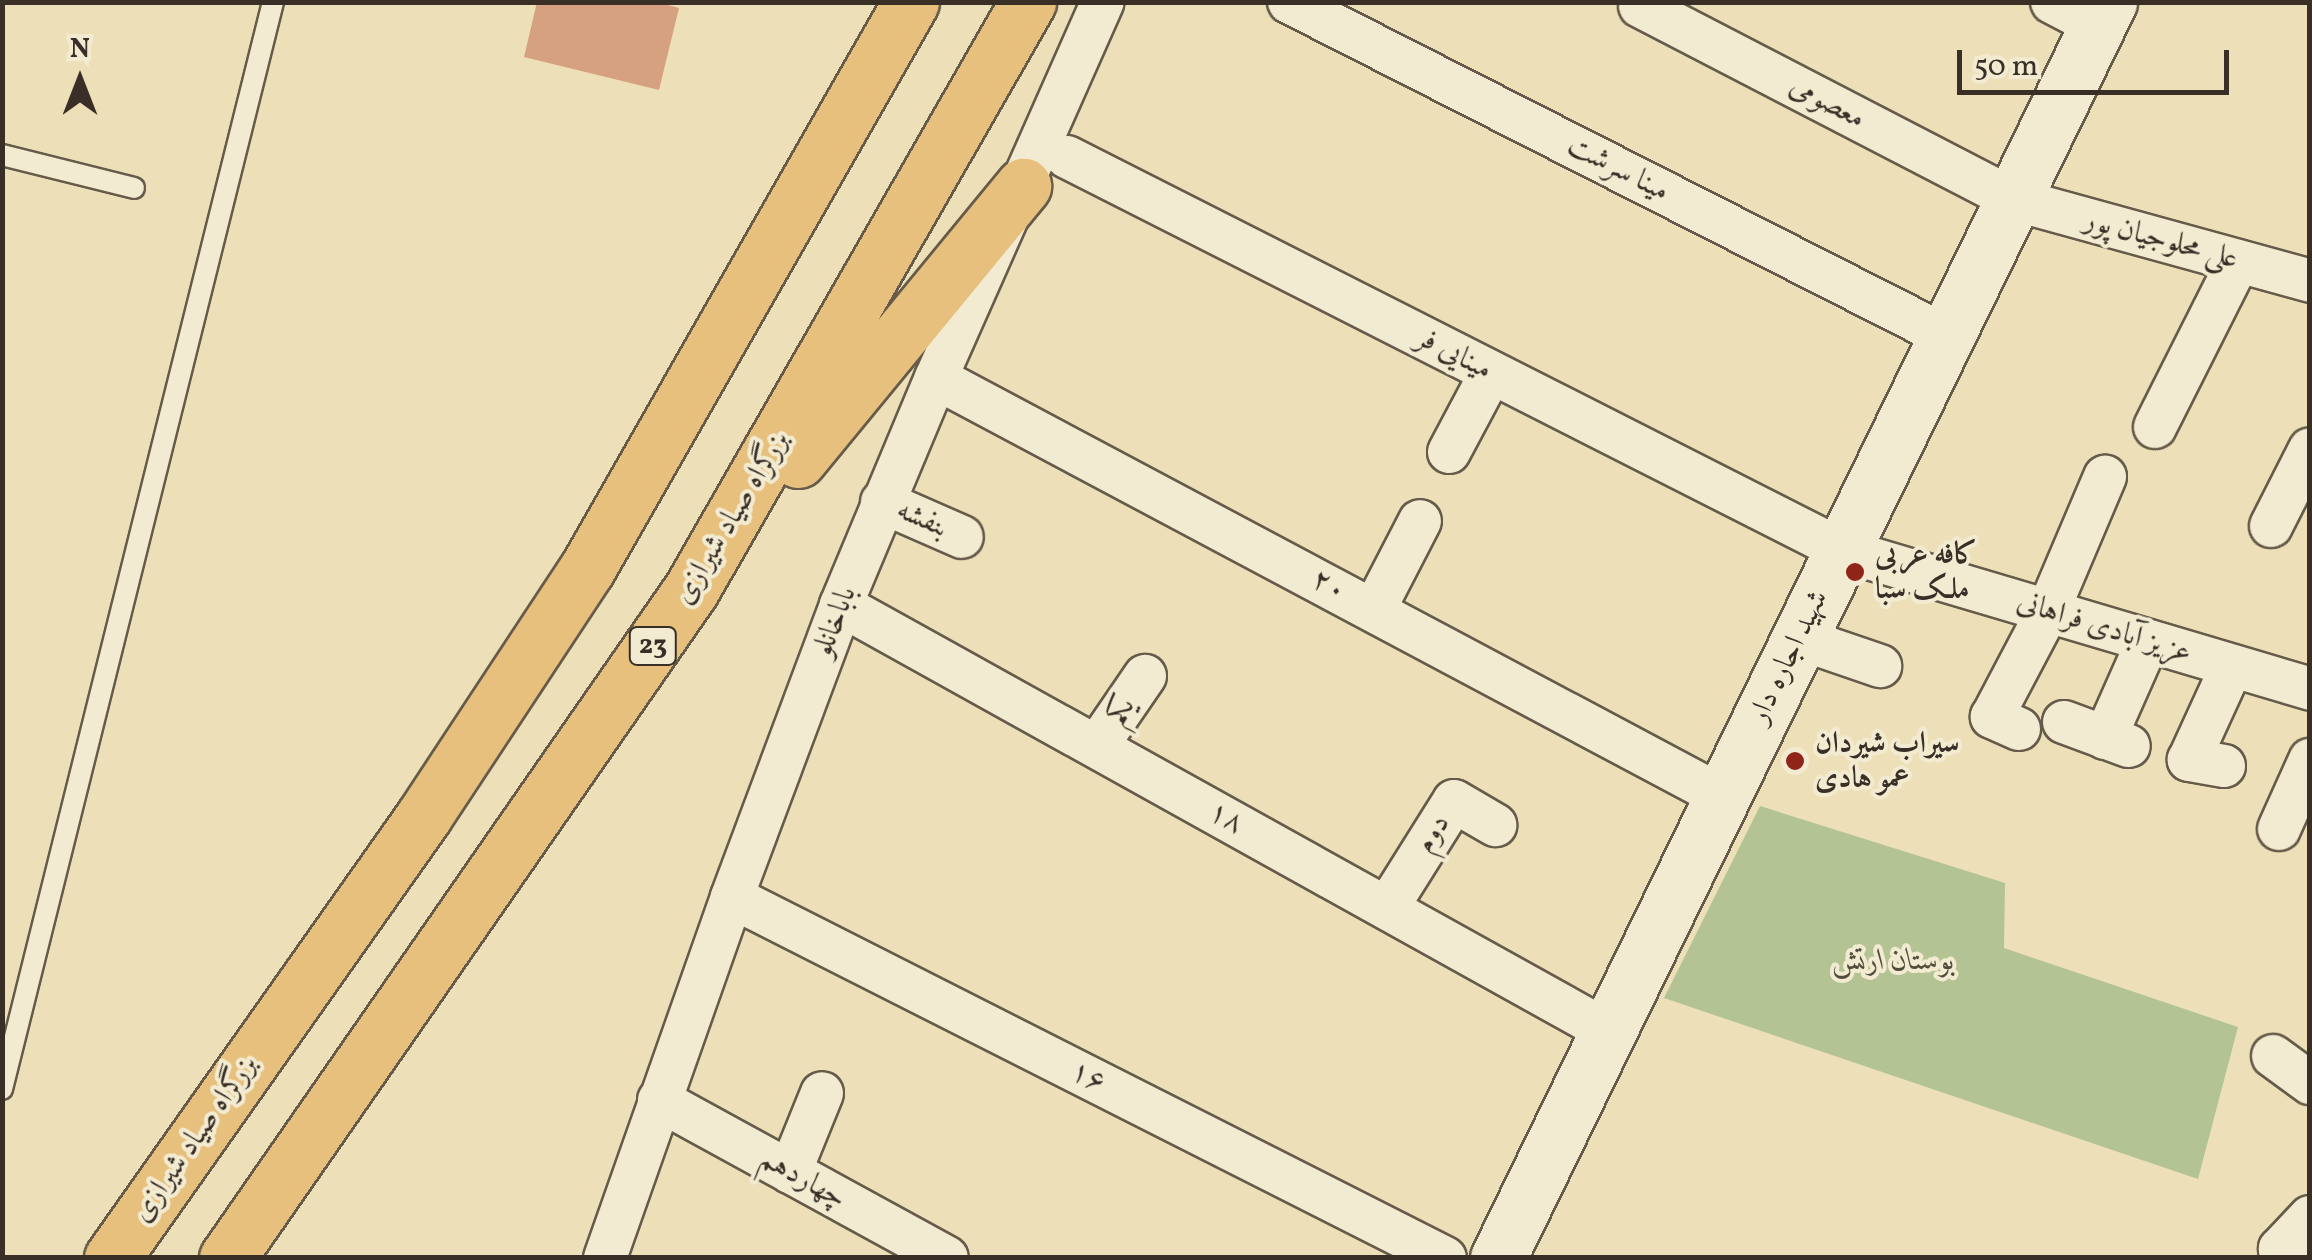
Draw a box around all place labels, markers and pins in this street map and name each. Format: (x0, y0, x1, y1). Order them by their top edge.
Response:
place label: کافه عربی ملک سبا (1875, 537, 1978, 608)
marker: کافه عربی ملک سبا (1844, 561, 1866, 583)
place label: سیراب شیردان عمو هادی (1815, 726, 1959, 796)
marker: سیراب شیردان عمو هادی (1784, 750, 1806, 772)

